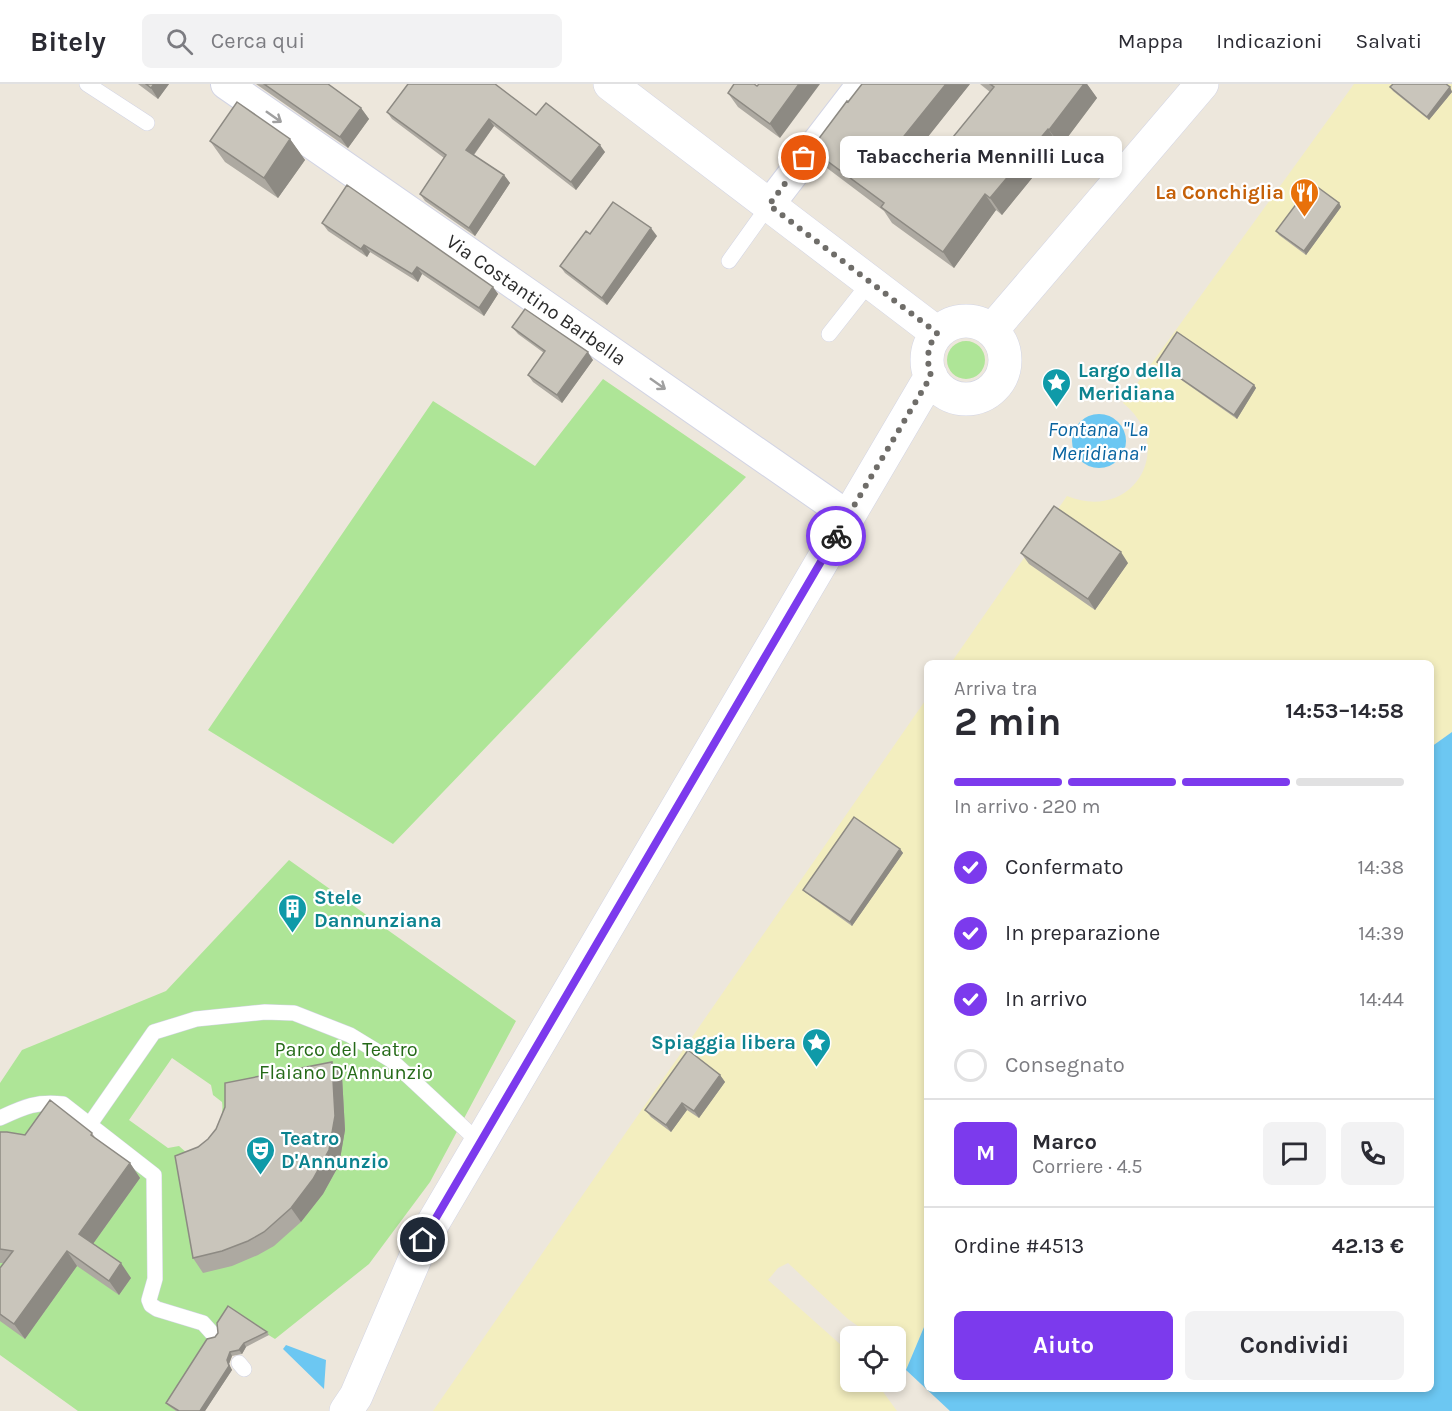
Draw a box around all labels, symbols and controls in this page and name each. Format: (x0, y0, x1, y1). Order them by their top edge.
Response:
search box (142, 14, 562, 68)
text: Bitely (30, 25, 106, 58)
icon: search (163, 25, 196, 58)
text: Cerca qui (211, 28, 305, 54)
text: Mappa (1118, 29, 1183, 53)
text: Indicazioni (1216, 29, 1323, 53)
text: Salvati (1356, 29, 1422, 53)
one-way arrow (265, 111, 281, 123)
pin (778, 132, 829, 183)
callout: Tabaccheria Mennilli Luca (840, 137, 1122, 179)
icon: bag (787, 141, 820, 174)
text: Tabaccheria Mennilli Luca (857, 145, 1105, 168)
restaurant icon: La Conchiglia (1289, 176, 1321, 218)
place label: La Conchiglia (1155, 181, 1284, 204)
street label: Via Costantino Barbella (442, 229, 631, 370)
place label: Largo della Meridiana (1078, 359, 1182, 405)
place icon: Largo della Meridiana (1041, 366, 1073, 408)
one-way arrow (650, 378, 666, 390)
water label: Fontana "La Meridiana" (1048, 417, 1148, 465)
courier (806, 506, 866, 566)
icon: bike (820, 520, 853, 553)
text: Arriva tra (954, 677, 1037, 700)
text: 14:53–14:58 (1285, 698, 1404, 724)
text: 2 min (954, 699, 1062, 745)
text: In arrivo · 220 m (954, 795, 1100, 818)
icon: check (954, 851, 987, 884)
text: Confermato (1005, 854, 1124, 880)
text: 14:38 (1358, 856, 1404, 879)
place label: Stele Dannunziana (314, 886, 442, 932)
building icon: Stele Dannunziana (277, 892, 309, 934)
icon: check (954, 917, 987, 950)
text: In preparazione (1005, 920, 1160, 946)
text: 14:39 (1358, 922, 1404, 945)
icon: check (954, 983, 987, 1016)
text: In arrivo (1005, 986, 1087, 1012)
text: 14:44 (1359, 988, 1404, 1011)
place icon: Spiaggia libera (801, 1026, 833, 1068)
place label: Spiaggia libera (651, 1031, 796, 1054)
park label: Parco del Teatro Flaiano D'Annunzio (259, 1038, 433, 1084)
text: Consegnato (1005, 1052, 1125, 1078)
button: chat (1263, 1122, 1326, 1185)
button: phone (1341, 1122, 1404, 1185)
place label: Teatro D'Annunzio (281, 1127, 389, 1173)
text: Marco (1032, 1129, 1097, 1155)
theatre icon: Teatro D'Annunzio (244, 1134, 276, 1176)
text: M (976, 1140, 995, 1166)
text: Corriere · 4.5 (1032, 1155, 1142, 1178)
pin (397, 1214, 448, 1265)
icon: home (406, 1223, 439, 1256)
text: Ordine #4513 (954, 1233, 1084, 1259)
text: 42.13 € (1332, 1233, 1404, 1259)
button: Aiuto (954, 1311, 1173, 1380)
button: Condividi (1185, 1311, 1404, 1380)
map controls (840, 1326, 906, 1392)
button: locate (840, 1326, 906, 1392)

